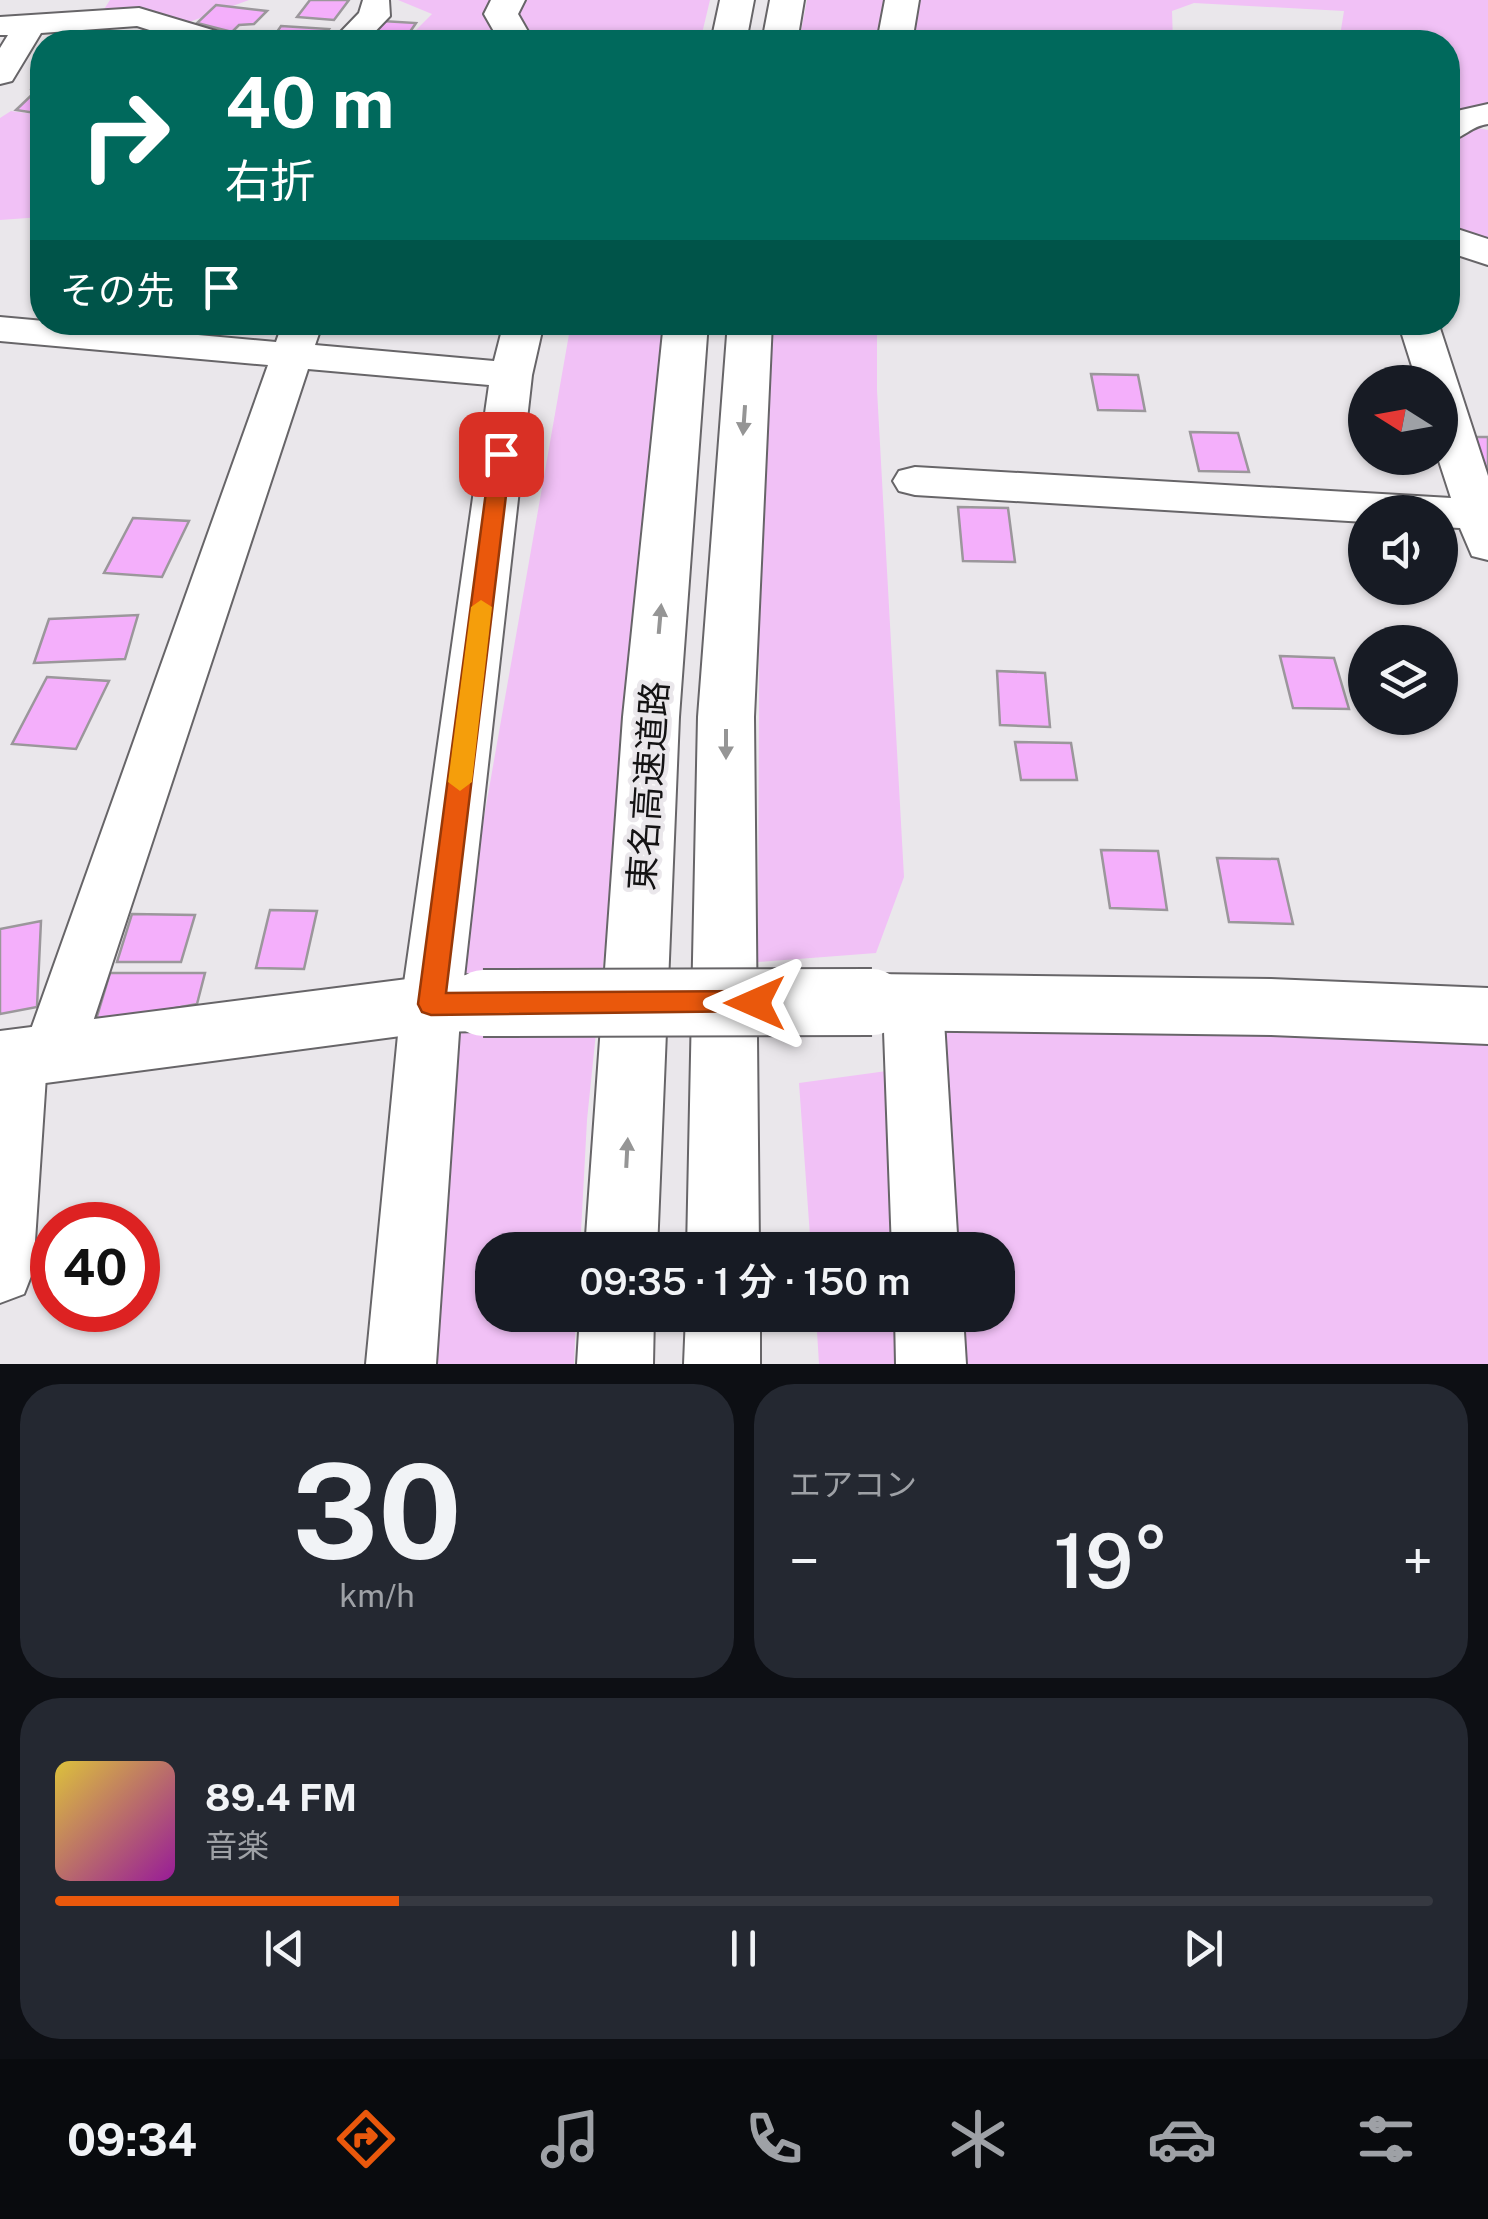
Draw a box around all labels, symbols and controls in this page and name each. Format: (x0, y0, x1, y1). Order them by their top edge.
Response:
text: 40 m (225, 61, 395, 144)
icon: right (60, 70, 190, 200)
text: 右折 (225, 154, 315, 207)
icon: arrive (194, 260, 249, 315)
text: その先 (60, 268, 174, 313)
north arrow (1348, 365, 1458, 475)
map controls (1348, 365, 1458, 735)
one-way arrow (736, 404, 752, 436)
pin (459, 412, 544, 497)
icon: arrive (474, 427, 529, 482)
button: sound (1348, 495, 1458, 605)
one-way arrow (652, 602, 668, 634)
button: layers (1348, 625, 1458, 735)
street label: 東名高速道路 (620, 680, 676, 892)
one-way arrow (718, 729, 734, 761)
position arrow (703, 951, 807, 1055)
one-way arrow (619, 1136, 635, 1168)
speed limit sign: 40 (30, 1202, 160, 1332)
text: 09:35 · 1 分 · 150 m (579, 1259, 911, 1304)
text: 30 (292, 1436, 462, 1588)
text: エアコン (789, 1466, 917, 1503)
text: 19° (1054, 1517, 1168, 1605)
text: − (789, 1529, 820, 1593)
text: + (1402, 1529, 1433, 1593)
text: km/h (339, 1577, 415, 1614)
text: 89.4 FM (205, 1775, 357, 1820)
text: 音楽 (205, 1827, 269, 1864)
icon: previous (257, 1921, 312, 1976)
icon: pause (716, 1921, 771, 1976)
icon: next (1176, 1921, 1231, 1976)
icon: directions (331, 2104, 401, 2174)
icon: music (535, 2104, 605, 2174)
icon: phone (739, 2104, 809, 2174)
icon: climate (943, 2104, 1013, 2174)
icon: car (1147, 2104, 1217, 2174)
icon: filters (1351, 2104, 1421, 2174)
text: 09:34 (67, 2113, 197, 2166)

